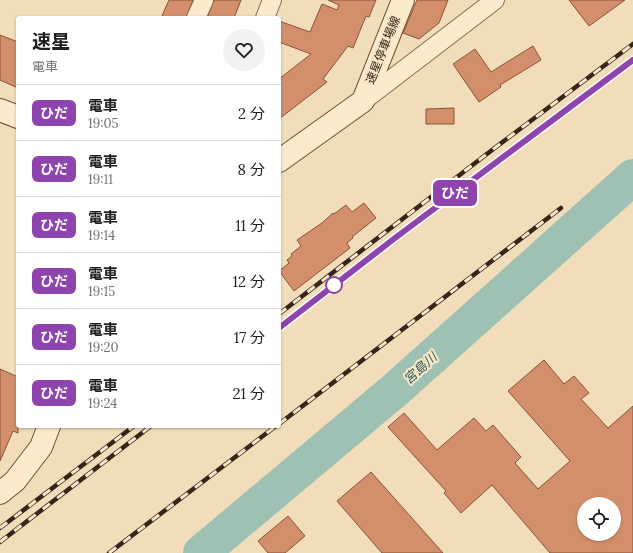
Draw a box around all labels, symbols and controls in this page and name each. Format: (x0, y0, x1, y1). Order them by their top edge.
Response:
street label: 速星停車場線 (362, 14, 403, 86)
text: 速星 (32, 29, 70, 53)
button: heart (223, 29, 265, 71)
text: 電車 (32, 58, 58, 75)
text: 電車 (88, 96, 118, 115)
text: ひだ (40, 104, 68, 122)
text: 2 分 (238, 104, 265, 123)
text: 19:05 (88, 115, 119, 132)
text: 電車 (88, 152, 118, 171)
text: ひだ (40, 160, 68, 178)
text: 8 分 (238, 160, 265, 179)
text: 19:11 (88, 171, 113, 188)
line badge: ひだ (437, 180, 473, 206)
text: ひだ (441, 184, 469, 202)
text: 電車 (88, 208, 118, 227)
text: ひだ (40, 216, 68, 234)
text: 11 分 (235, 216, 265, 235)
text: 19:14 (88, 227, 115, 244)
text: 電車 (88, 264, 118, 283)
text: ひだ (40, 272, 68, 290)
text: 12 分 (233, 272, 265, 291)
unlabelled marker (325, 276, 343, 294)
text: 19:15 (88, 283, 115, 300)
text: 電車 (88, 320, 118, 339)
text: ひだ (40, 328, 68, 346)
text: 17 分 (234, 328, 265, 347)
text: 19:20 (88, 339, 119, 356)
water label: 宮島川 (400, 348, 442, 388)
text: 電車 (88, 376, 118, 395)
text: ひだ (40, 384, 68, 402)
text: 21 分 (233, 384, 265, 403)
text: 19:24 (88, 395, 117, 412)
map controls (577, 497, 621, 541)
button: locate (577, 497, 621, 541)

